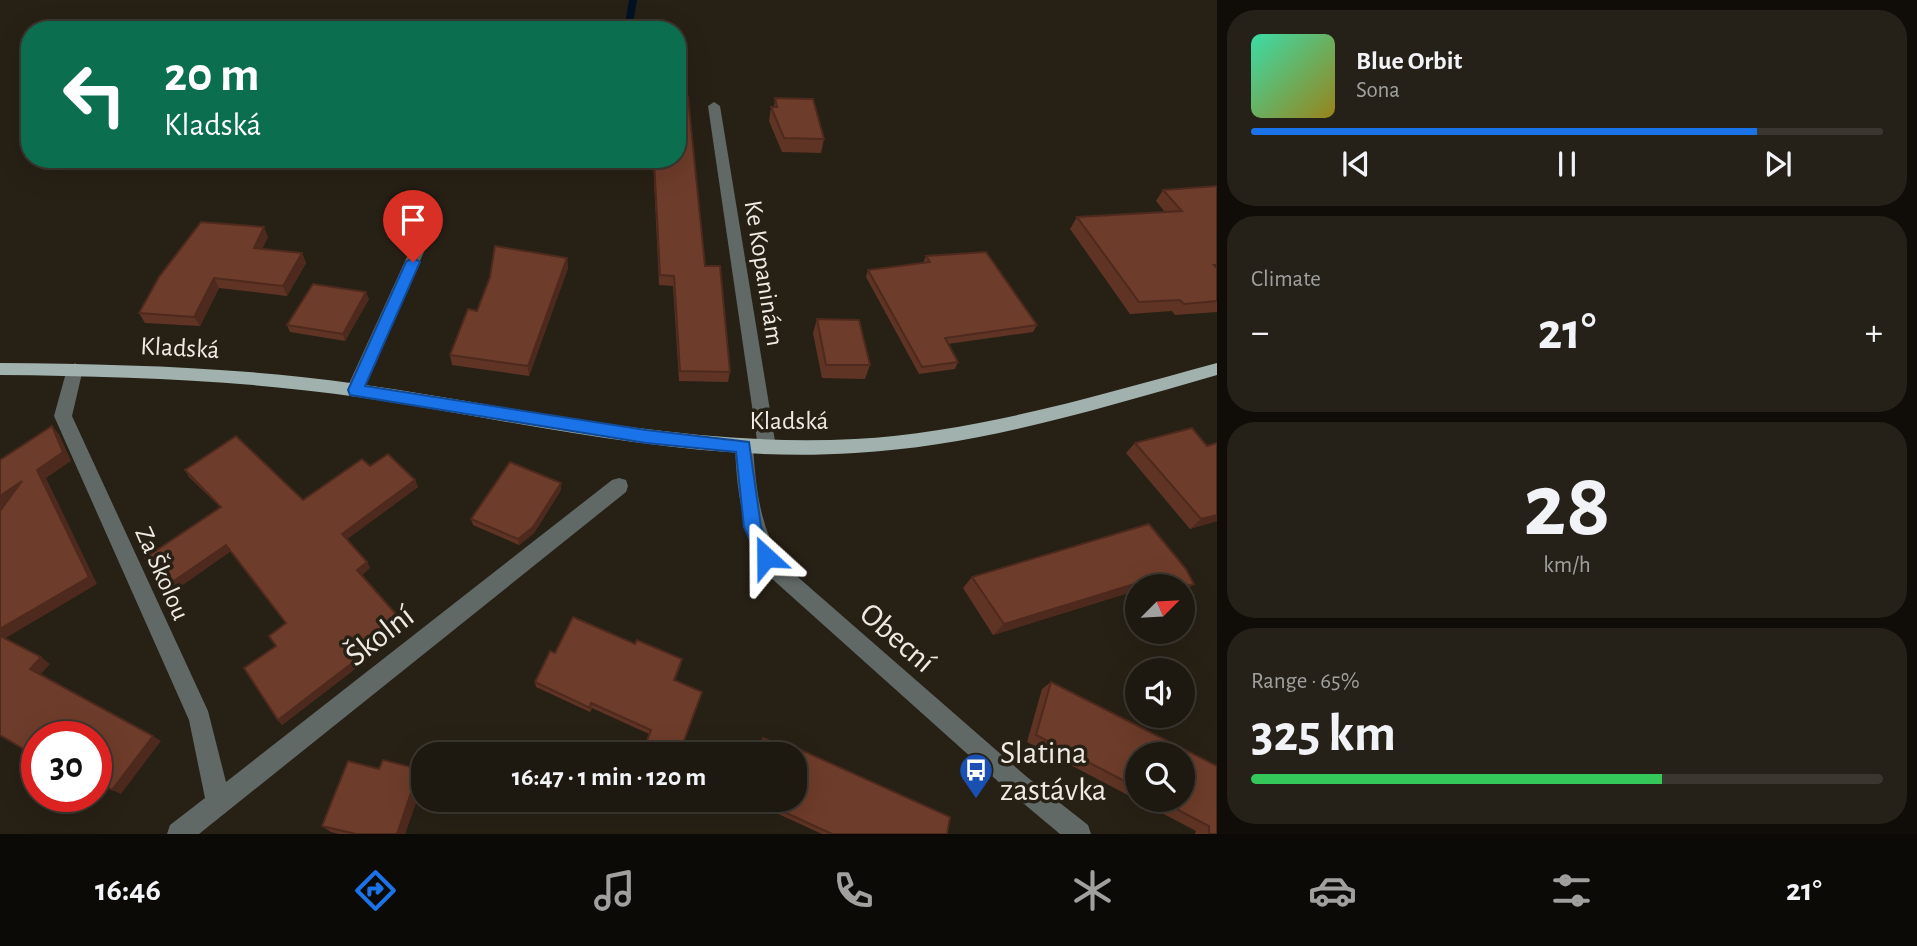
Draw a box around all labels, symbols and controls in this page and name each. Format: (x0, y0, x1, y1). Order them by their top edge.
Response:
text: Blue Orbit (1356, 48, 1462, 74)
icon: left (49, 49, 140, 140)
text: 20 m (164, 51, 260, 100)
text: Sona (1356, 79, 1400, 102)
text: Kladská (164, 109, 261, 141)
icon: previous (1337, 145, 1375, 183)
icon: pause (1548, 145, 1586, 183)
icon: next (1759, 145, 1797, 183)
pin (383, 190, 443, 262)
street label: Ke Kopaninám (740, 199, 788, 348)
icon: arrive (394, 201, 432, 239)
text: Climate (1251, 268, 1321, 291)
text: 21° (1538, 306, 1596, 358)
text: − (1251, 314, 1269, 352)
text: + (1865, 314, 1883, 352)
street label: Kladská (140, 333, 220, 363)
street label: Kladská (749, 408, 829, 434)
text: 28 (1523, 461, 1611, 552)
position arrow (729, 520, 803, 594)
street label: Za Školou (130, 523, 195, 624)
text: km/h (1543, 554, 1591, 577)
north arrow (1125, 574, 1195, 644)
map controls (1125, 574, 1195, 812)
street label: Obecní (854, 597, 941, 679)
street label: Školní (338, 598, 420, 672)
button: sound (1125, 658, 1195, 728)
text: Range · 65% (1251, 670, 1360, 693)
text: 325 km (1251, 708, 1396, 760)
speed limit sign: 30 (21, 721, 112, 812)
place label: Slatina zastávka (1000, 737, 1107, 806)
button: search (1125, 742, 1195, 812)
bus stop icon: Slatina zastávka (957, 751, 995, 800)
text: 16:47 · 1 min · 120 m (512, 764, 706, 790)
icon: directions (351, 866, 400, 915)
icon: music (590, 866, 639, 915)
icon: phone (829, 866, 878, 915)
icon: climate (1068, 866, 1117, 915)
icon: car (1308, 866, 1357, 915)
icon: filters (1547, 866, 1596, 915)
text: 16:46 (95, 874, 161, 906)
text: 21° (1786, 874, 1822, 906)

